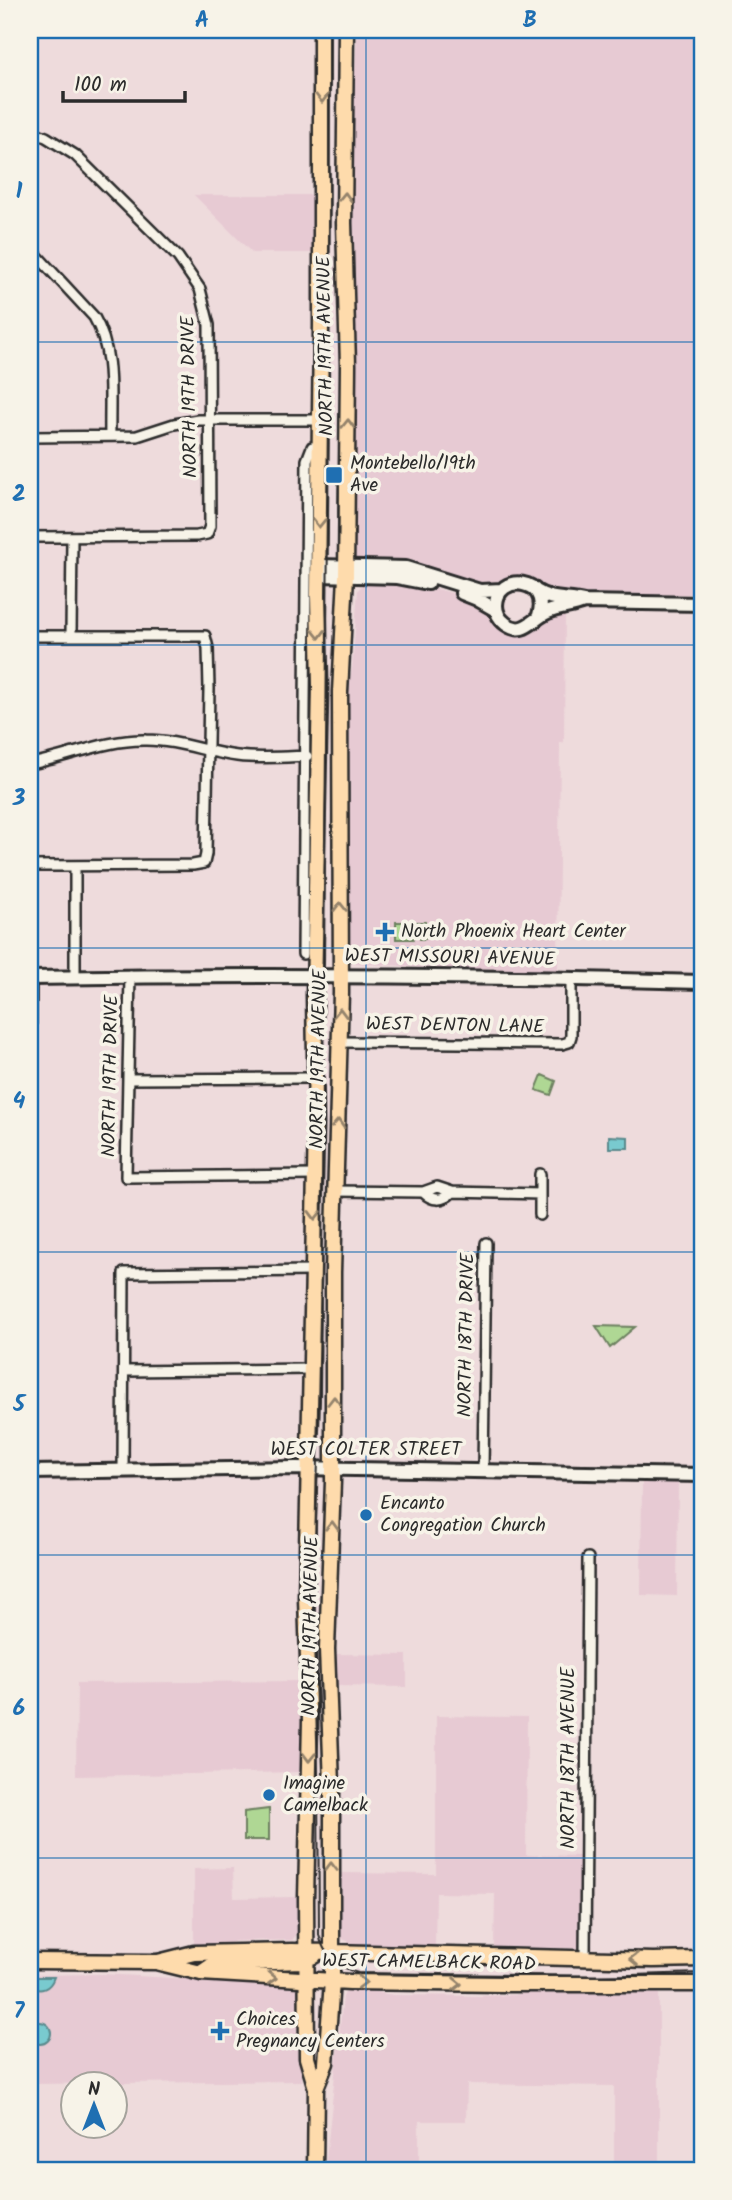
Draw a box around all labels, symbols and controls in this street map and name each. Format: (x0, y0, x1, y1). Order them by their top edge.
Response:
text: A (195, 3, 209, 39)
text: B (523, 3, 537, 39)
scale bar (63, 60, 186, 104)
text: 100 m (74, 69, 127, 102)
one-way arrow (314, 93, 330, 104)
text: 1 (16, 174, 23, 210)
one-way arrow (337, 191, 352, 202)
street label: NORTH 19TH AVENUE (309, 255, 343, 436)
street label: NORTH 19TH DRIVE (174, 315, 206, 478)
one-way arrow (340, 419, 355, 430)
place label: Montebello/19th Ave (350, 449, 476, 501)
marker: Montebello/19th Ave (324, 465, 344, 485)
text: 2 (12, 477, 26, 513)
one-way arrow (312, 518, 327, 529)
one-way arrow (311, 629, 327, 640)
text: 3 (12, 781, 26, 817)
one-way arrow (332, 901, 347, 912)
place label: North Phoenix Heart Center (401, 917, 627, 947)
marker: North Phoenix Heart Center (375, 922, 395, 942)
street label: WEST MISSOURI AVENUE (344, 941, 556, 975)
street label: NORTH 19TH AVENUE (302, 968, 336, 1149)
street label: NORTH 19TH DRIVE (95, 994, 127, 1157)
one-way arrow (333, 1007, 348, 1018)
street label: WEST DENTON LANE (366, 1009, 545, 1043)
text: 4 (13, 1084, 26, 1120)
one-way arrow (330, 1119, 345, 1130)
one-way arrow (307, 1210, 322, 1221)
street label: NORTH 18TH DRIVE (451, 1252, 483, 1418)
text: 5 (12, 1387, 27, 1423)
one-way arrow (326, 1395, 342, 1406)
street label: WEST COLTER STREET (271, 1435, 463, 1465)
place label: Encanto Congregation Church (380, 1489, 546, 1541)
marker: Encanto Congregation Church (358, 1507, 374, 1523)
one-way arrow (324, 1520, 339, 1531)
street label: NORTH 19TH AVENUE (294, 1535, 328, 1716)
street label: NORTH 18TH AVENUE (554, 1666, 584, 1849)
text: 6 (13, 1691, 25, 1727)
one-way arrow (301, 1753, 317, 1763)
place label: Imagine Camelback (283, 1769, 368, 1821)
marker: Imagine Camelback (261, 1787, 277, 1803)
one-way arrow (323, 1861, 339, 1872)
street label: WEST CAMELBACK ROAD (322, 1946, 536, 1980)
one-way arrow (628, 1951, 639, 1967)
one-way arrow (267, 1970, 278, 1985)
one-way arrow (357, 1974, 367, 1990)
one-way arrow (451, 1976, 462, 1991)
text: 7 (14, 1994, 26, 2030)
place label: Choices Pregnancy Centers (236, 2005, 385, 2057)
marker: Choices Pregnancy Centers (210, 2021, 230, 2041)
north arrow (60, 2070, 130, 2140)
text: N (88, 2075, 100, 2105)

